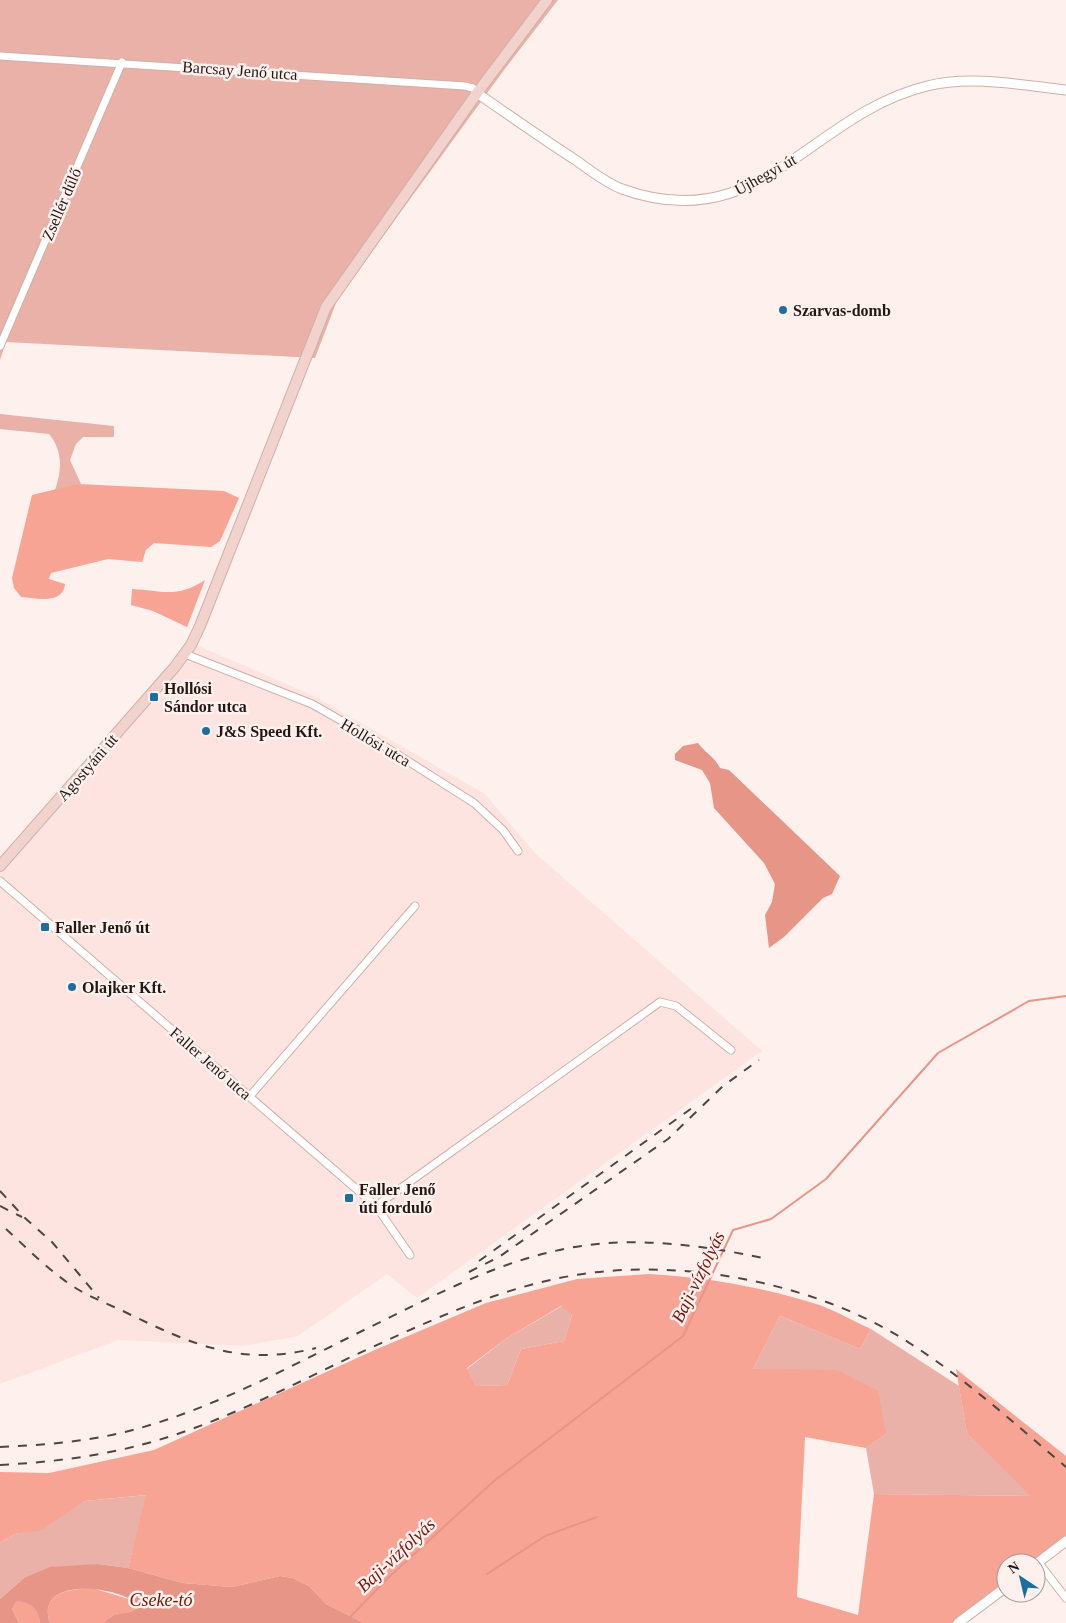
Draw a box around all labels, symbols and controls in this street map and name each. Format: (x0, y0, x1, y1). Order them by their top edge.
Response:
street label: Barcsay Jenő utca (182, 58, 298, 84)
street label: Újhegyi út (731, 149, 800, 199)
street label: Zsellér dűlő (39, 165, 84, 243)
place label: Szarvas-domb (793, 302, 891, 319)
marker: Szarvas-domb (777, 304, 789, 316)
place label: Hollósi Sándor utca (164, 680, 247, 715)
marker: Hollósi Sándor utca (148, 691, 160, 703)
street label: Hollósi utca (338, 715, 413, 770)
place label: J&S Speed Kft. (216, 723, 322, 741)
marker: J&S Speed Kft. (200, 725, 212, 737)
street label: Agostyáni út (54, 730, 122, 805)
place label: Faller Jenő út (55, 919, 150, 936)
marker: Faller Jenő út (39, 921, 51, 933)
place label: Olajker Kft. (82, 979, 166, 997)
marker: Olajker Kft. (66, 981, 78, 993)
street label: Faller Jenő utca (167, 1024, 254, 1103)
place label: Faller Jenő úti forduló (359, 1181, 436, 1216)
marker: Faller Jenő úti forduló (343, 1192, 355, 1204)
water label: Baji-vízfolyás (667, 1228, 729, 1326)
water label: Baji-vízfolyás (353, 1514, 439, 1596)
north arrow (996, 1553, 1046, 1603)
text: N (1005, 1559, 1022, 1577)
water label: Cseke-tó (130, 1590, 192, 1610)

